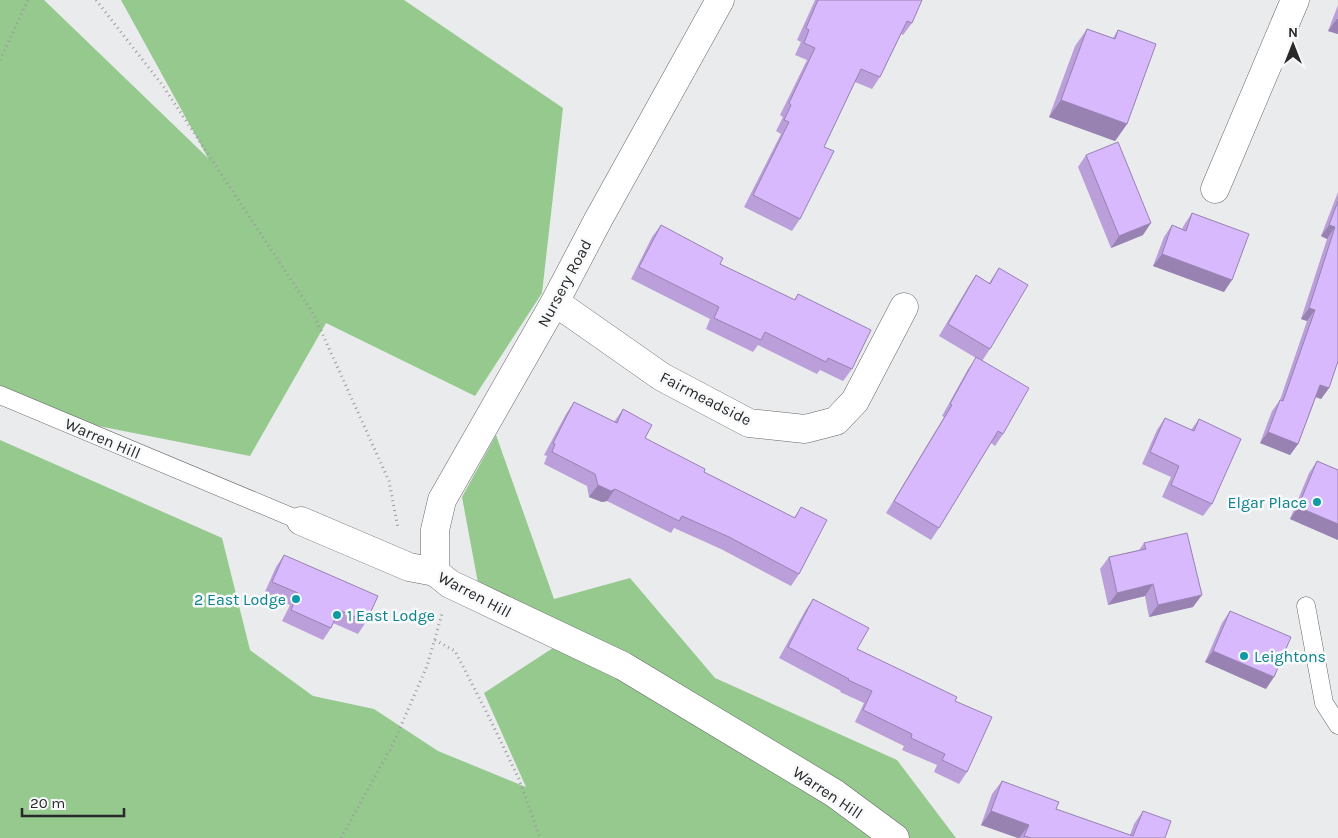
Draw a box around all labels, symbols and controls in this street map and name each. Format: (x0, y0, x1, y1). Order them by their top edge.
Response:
north arrow (1268, 20, 1318, 70)
text: N (1288, 24, 1298, 41)
street label: Nursery Road (533, 236, 596, 330)
street label: Fairmeadside (657, 367, 755, 430)
street label: Warren Hill (62, 414, 143, 463)
place label: Elgar Place (1227, 493, 1307, 512)
marker: Elgar Place (1311, 496, 1323, 508)
street label: Warren Hill (435, 567, 515, 622)
place label: 2 East Lodge (194, 590, 286, 609)
marker: 2 East Lodge (290, 593, 302, 605)
place label: 1 East Lodge (347, 606, 435, 625)
marker: 1 East Lodge (331, 609, 343, 621)
place label: Leightons (1254, 647, 1326, 666)
marker: Leightons (1238, 650, 1250, 662)
street label: Warren Hill (789, 762, 866, 823)
scale bar (22, 786, 125, 818)
text: 20 m (30, 794, 65, 812)

